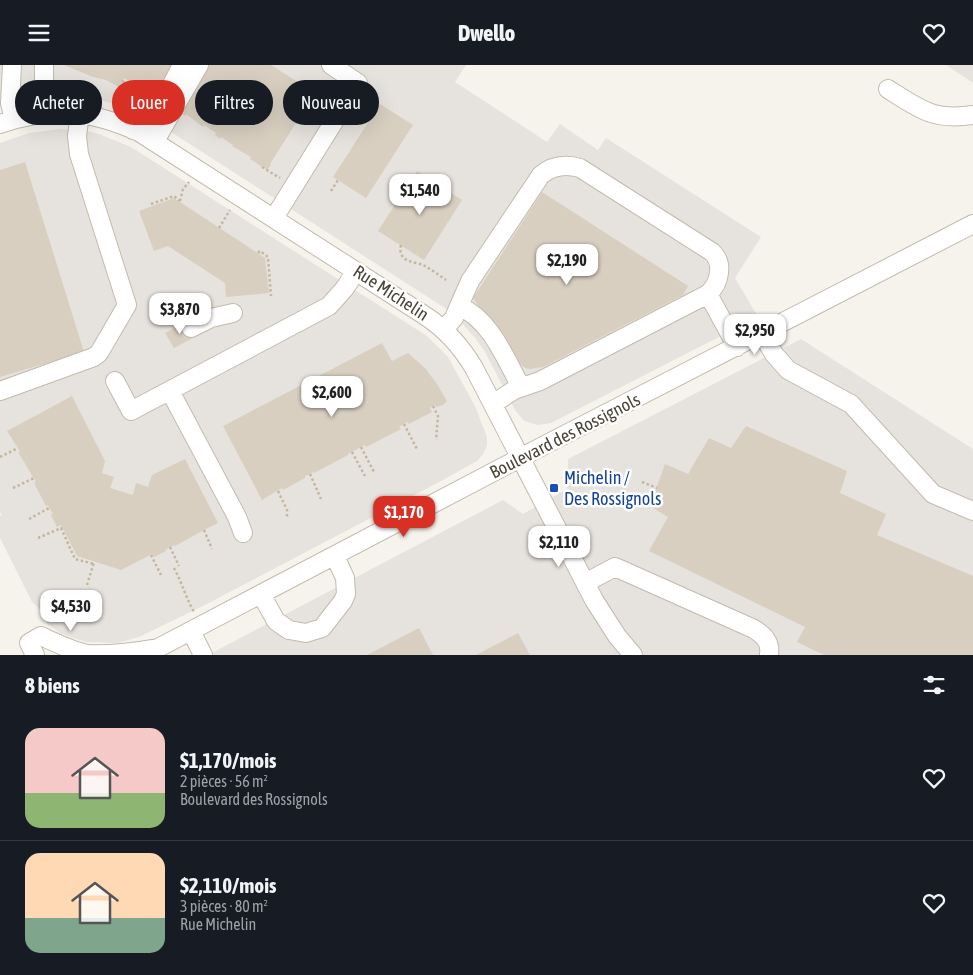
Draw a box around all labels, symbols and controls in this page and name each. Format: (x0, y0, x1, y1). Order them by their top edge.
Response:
icon: menu (25, 19, 53, 47)
icon: heart (920, 19, 948, 47)
text: Dwello (458, 20, 515, 46)
chip: Acheter (15, 80, 102, 125)
chip: Louer (112, 80, 185, 125)
chip: Filtres (195, 80, 273, 125)
chip: Nouveau (283, 80, 379, 125)
pin: $1,540 (379, 173, 461, 216)
text: $1,540 (400, 181, 440, 199)
pin: $2,190 (526, 243, 608, 286)
text: $2,190 (547, 251, 587, 269)
street label: Rue Michelin (350, 260, 433, 325)
pin: $3,870 (139, 293, 221, 335)
text: $3,870 (160, 300, 200, 318)
pin: $2,950 (714, 313, 796, 356)
text: $2,950 (735, 321, 775, 339)
pin: $2,600 (291, 375, 373, 418)
text: $2,600 (312, 383, 352, 401)
street label: Boulevard des Rossignols (486, 388, 644, 483)
place label: Michelin / Des Rossignols (564, 467, 661, 509)
marker: Michelin / Des Rossignols (548, 482, 560, 494)
pin: $1,170 (363, 495, 445, 538)
text: $1,170 (384, 503, 424, 521)
pin: $2,110 (518, 525, 600, 568)
text: $2,110 (539, 533, 579, 551)
pin: $4,530 (30, 589, 112, 632)
text: $4,530 (51, 597, 91, 615)
icon: filters (920, 671, 948, 699)
text: 8 biens (25, 673, 80, 697)
icon: home (65, 748, 125, 808)
text: $1,170/mois (180, 748, 276, 772)
icon: heart (920, 764, 948, 792)
text: 2 pièces · 56 m² (180, 772, 268, 790)
text: Boulevard des Rossignols (180, 790, 328, 808)
icon: home (65, 873, 125, 933)
text: $2,110/mois (180, 873, 276, 897)
icon: heart (920, 889, 948, 917)
text: 3 pièces · 80 m² (180, 897, 268, 915)
text: Rue Michelin (180, 915, 256, 933)

